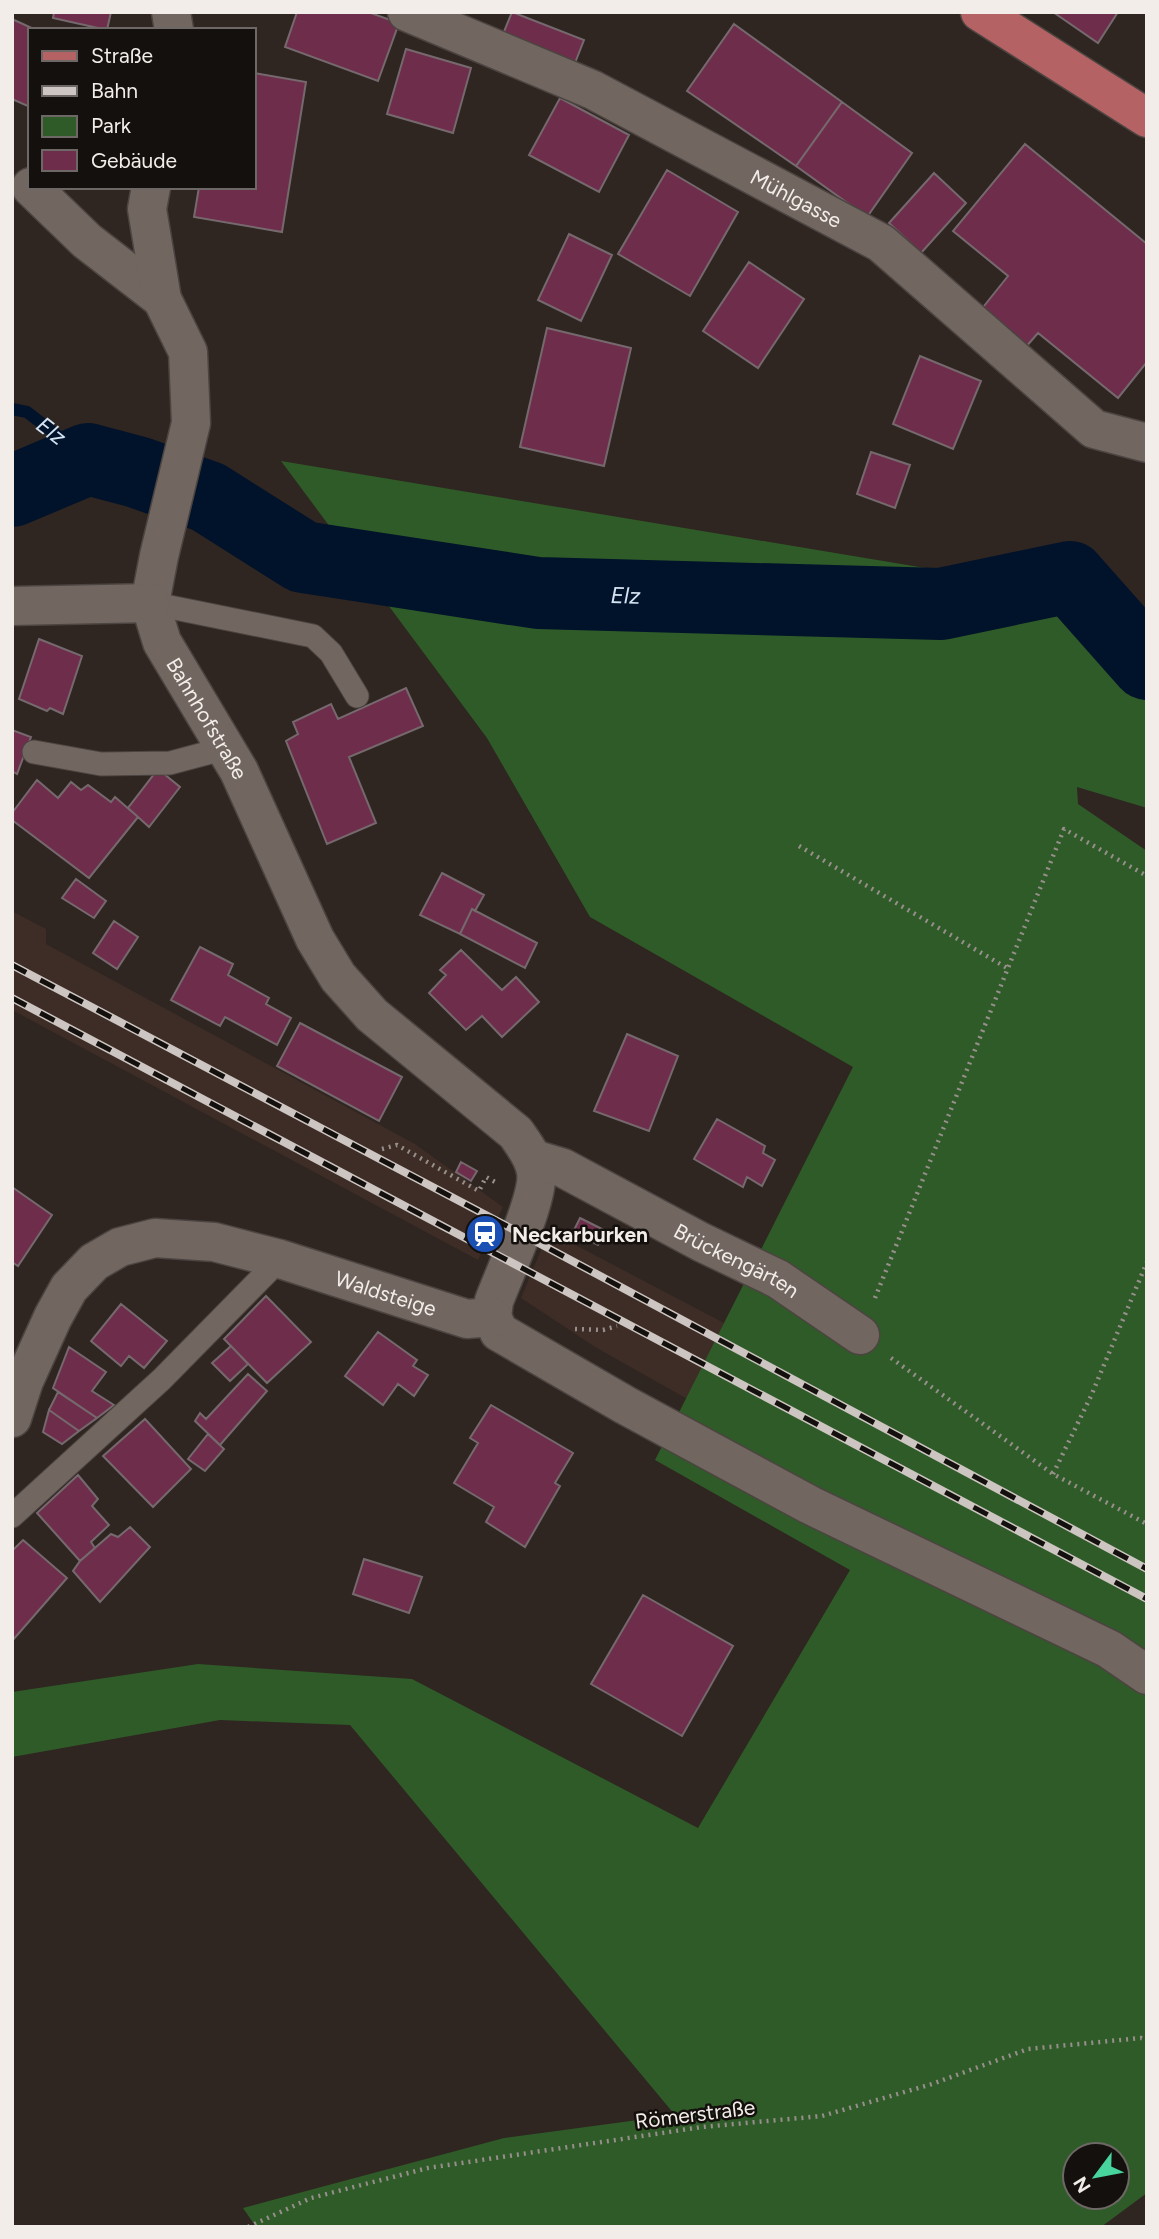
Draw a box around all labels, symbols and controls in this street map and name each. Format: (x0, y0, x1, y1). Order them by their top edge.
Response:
legend (28, 28, 256, 189)
text: Straße (91, 43, 153, 68)
text: Bahn (91, 78, 138, 103)
text: Park (91, 113, 132, 138)
text: Gebäude (91, 148, 177, 173)
street label: Mühlgasse (746, 164, 846, 233)
water label: Elz (31, 410, 72, 451)
water label: Elz (610, 581, 642, 610)
street label: Bahnhofstraße (162, 653, 253, 783)
station icon: Neckarburken (464, 1213, 506, 1255)
street label: Brückengärten (670, 1217, 804, 1303)
place label: Neckarburken (512, 1222, 648, 1247)
street label: Waldsteige (332, 1265, 440, 1321)
street label: Römerstraße (634, 2094, 756, 2134)
north arrow (1061, 2141, 1131, 2211)
text: N (1068, 2172, 1096, 2197)

